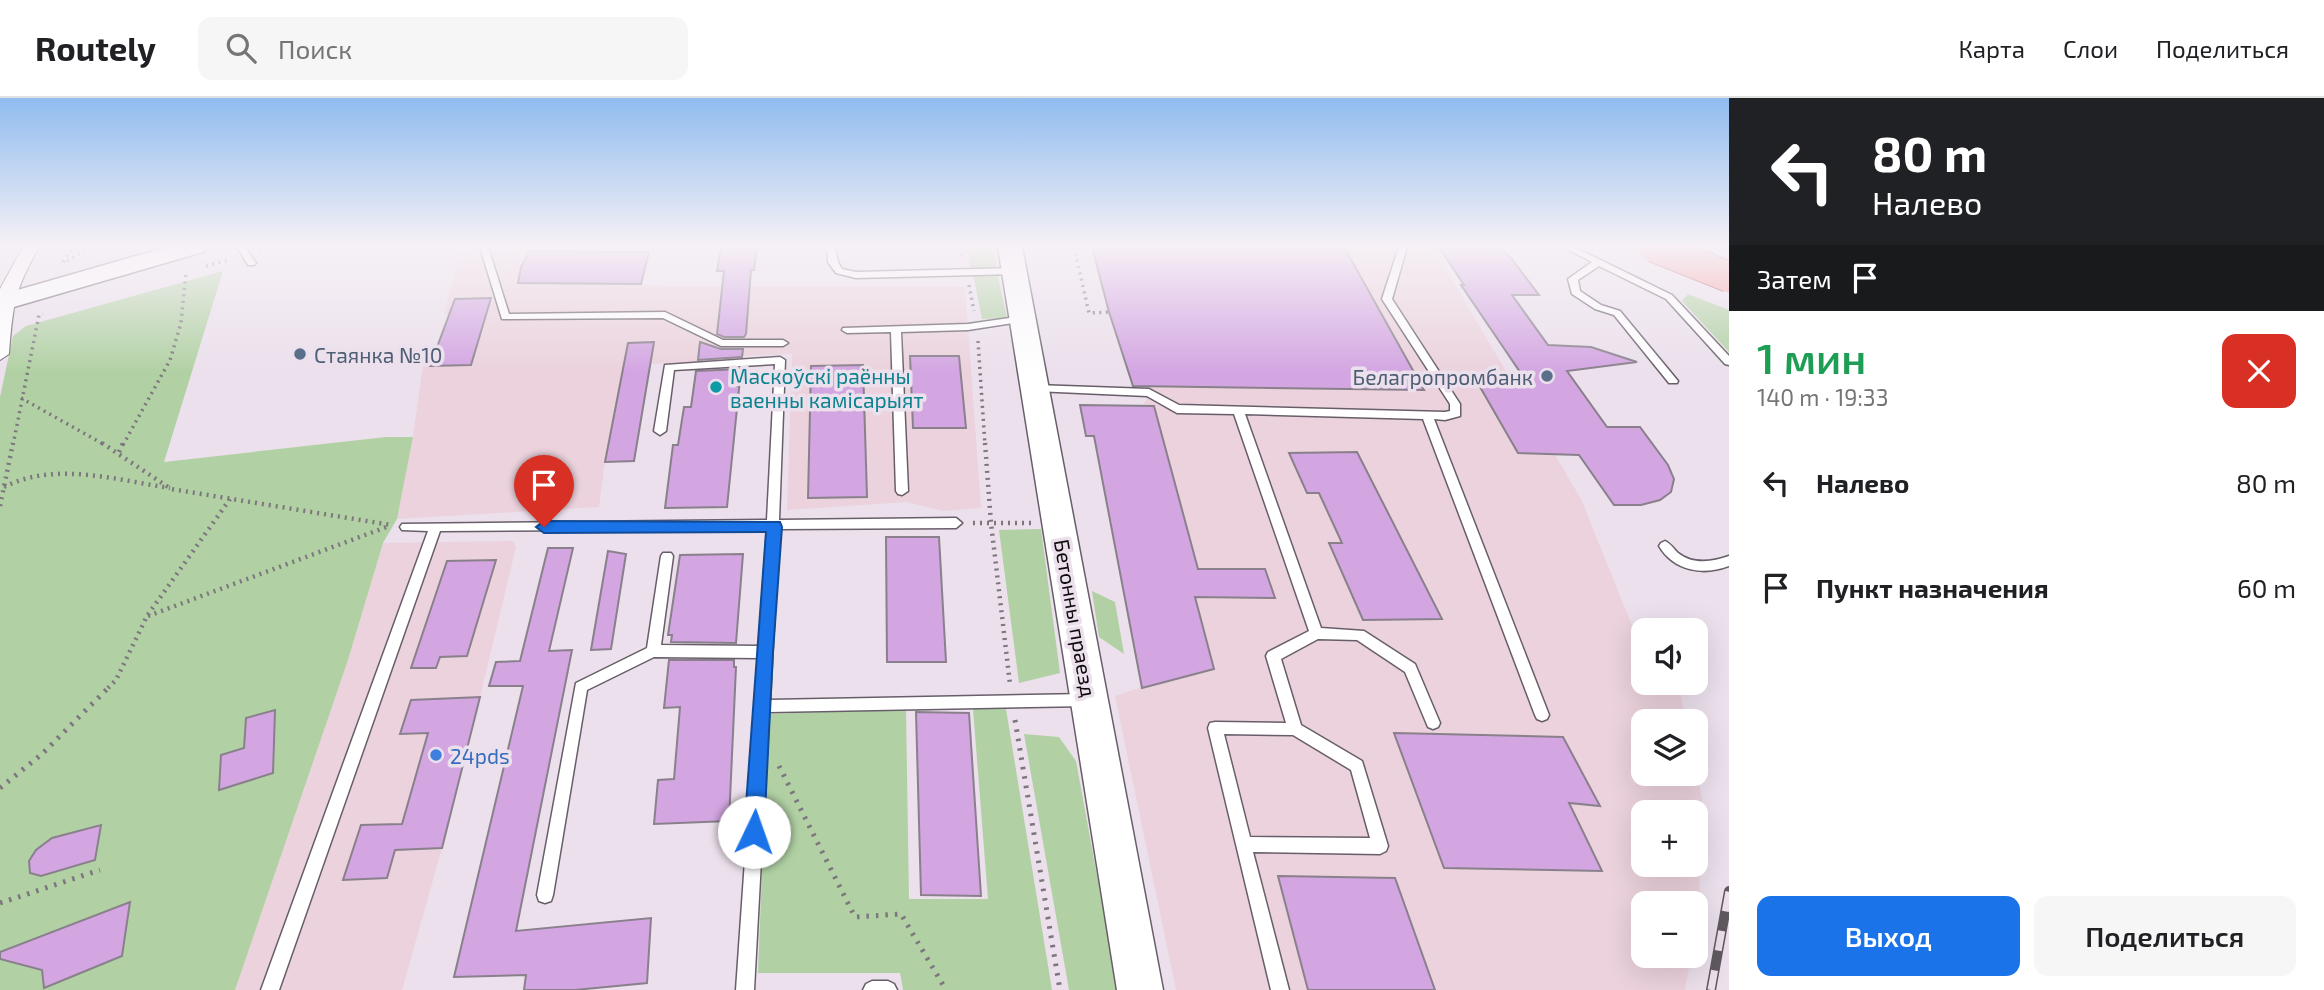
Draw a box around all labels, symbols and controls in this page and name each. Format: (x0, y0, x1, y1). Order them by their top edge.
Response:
search box (198, 17, 688, 80)
text: Routely (35, 28, 156, 68)
icon: search (222, 29, 260, 67)
text: Поиск (278, 33, 352, 64)
text: Карта (1958, 34, 2025, 63)
text: Слои (2063, 34, 2118, 63)
text: Поделиться (2156, 34, 2289, 63)
text: 80 m (1872, 123, 1987, 182)
icon: left (1757, 126, 1848, 217)
text: Налево (1872, 183, 1982, 221)
icon: arrive (1846, 259, 1884, 297)
text: Затем (1757, 263, 1832, 294)
text: 1 мин (1757, 332, 1866, 382)
button: close (2222, 334, 2296, 408)
place label: Стаянка №10 (314, 342, 442, 367)
marker: Стаянка №10 (292, 346, 308, 362)
place label: Маскоўскі раённы ваенны камісарыят (730, 363, 924, 412)
place label: Белагропромбанк (1353, 364, 1533, 389)
marker: Белагропромбанк (1539, 368, 1555, 384)
marker: Маскоўскі раённы ваенны камісарыят (708, 379, 724, 395)
text: 140 m · 19:33 (1757, 383, 1888, 411)
pin (514, 455, 574, 527)
icon: left (1757, 464, 1795, 502)
icon: arrive (525, 466, 563, 504)
text: Налево (1816, 467, 1909, 498)
text: 80 m (2236, 467, 2296, 498)
street label: Бетонны праезд (1050, 537, 1102, 699)
icon: arrive (1757, 569, 1795, 607)
text: Пункт назначения (1816, 572, 2049, 603)
text: 60 m (2237, 572, 2296, 603)
map controls (1631, 618, 1708, 968)
button: sound (1631, 618, 1708, 695)
button: layers (1631, 709, 1708, 786)
place label: 24pds (450, 743, 510, 768)
marker: 24pds (428, 747, 444, 763)
position arrow (717, 795, 791, 869)
button: + (1631, 800, 1708, 877)
button: − (1631, 891, 1708, 968)
button: Выход (1757, 896, 2020, 976)
button: Поделиться (2034, 896, 2296, 976)

